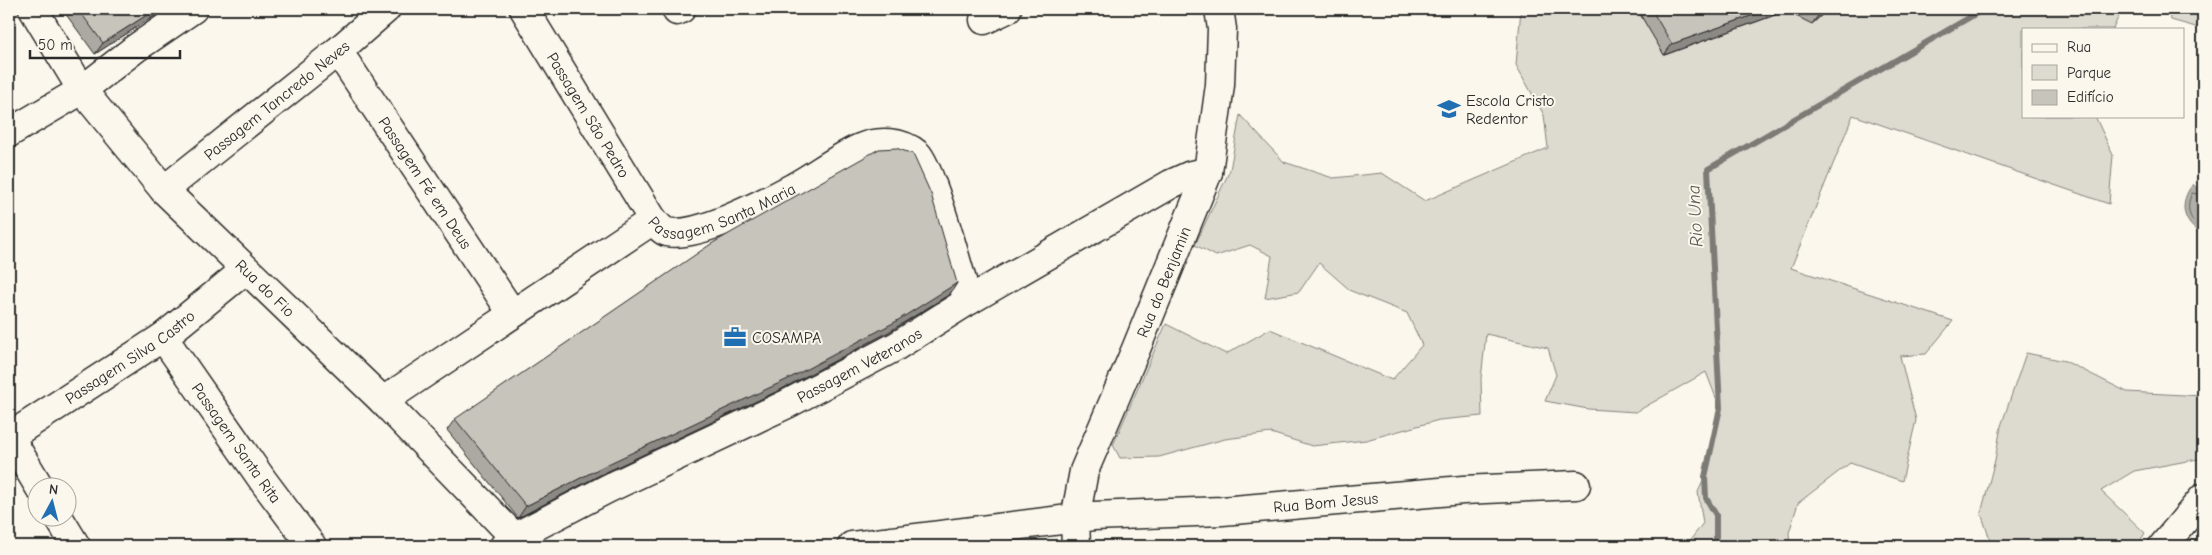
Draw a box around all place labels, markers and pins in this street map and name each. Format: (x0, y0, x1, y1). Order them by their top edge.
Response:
place label: Escola Cristo Redentor (1466, 92, 1555, 128)
school or university icon: Escola Cristo Redentor (1436, 96, 1462, 122)
office icon: COSAMPA (722, 324, 748, 350)
place label: COSAMPA (752, 329, 821, 347)

